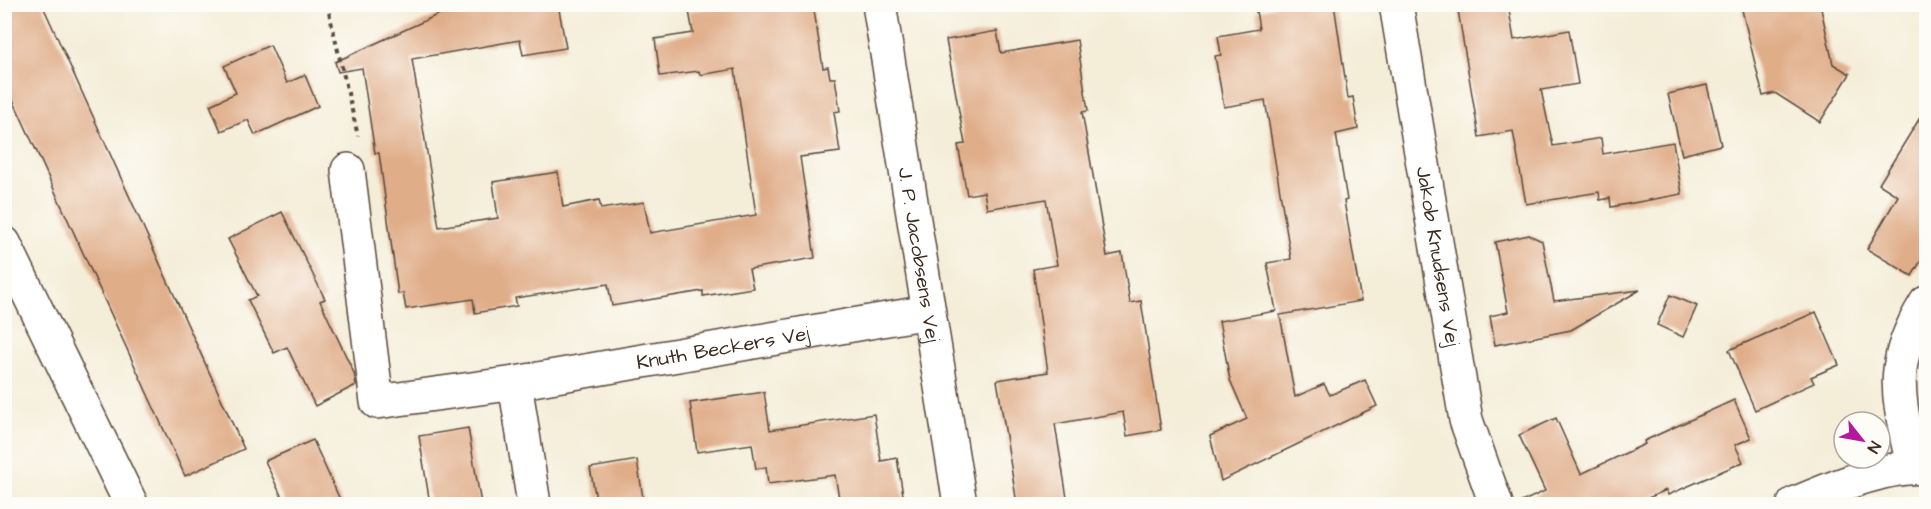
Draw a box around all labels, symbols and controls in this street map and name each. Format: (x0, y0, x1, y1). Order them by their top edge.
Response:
street label: J. P. Jacobsens Vej (891, 165, 947, 345)
street label: Jakob Knudsens Vej (1409, 165, 1466, 349)
street label: Knuth Beckers Vej (634, 320, 812, 377)
north arrow (1832, 410, 1892, 470)
text: N (1862, 437, 1886, 457)

